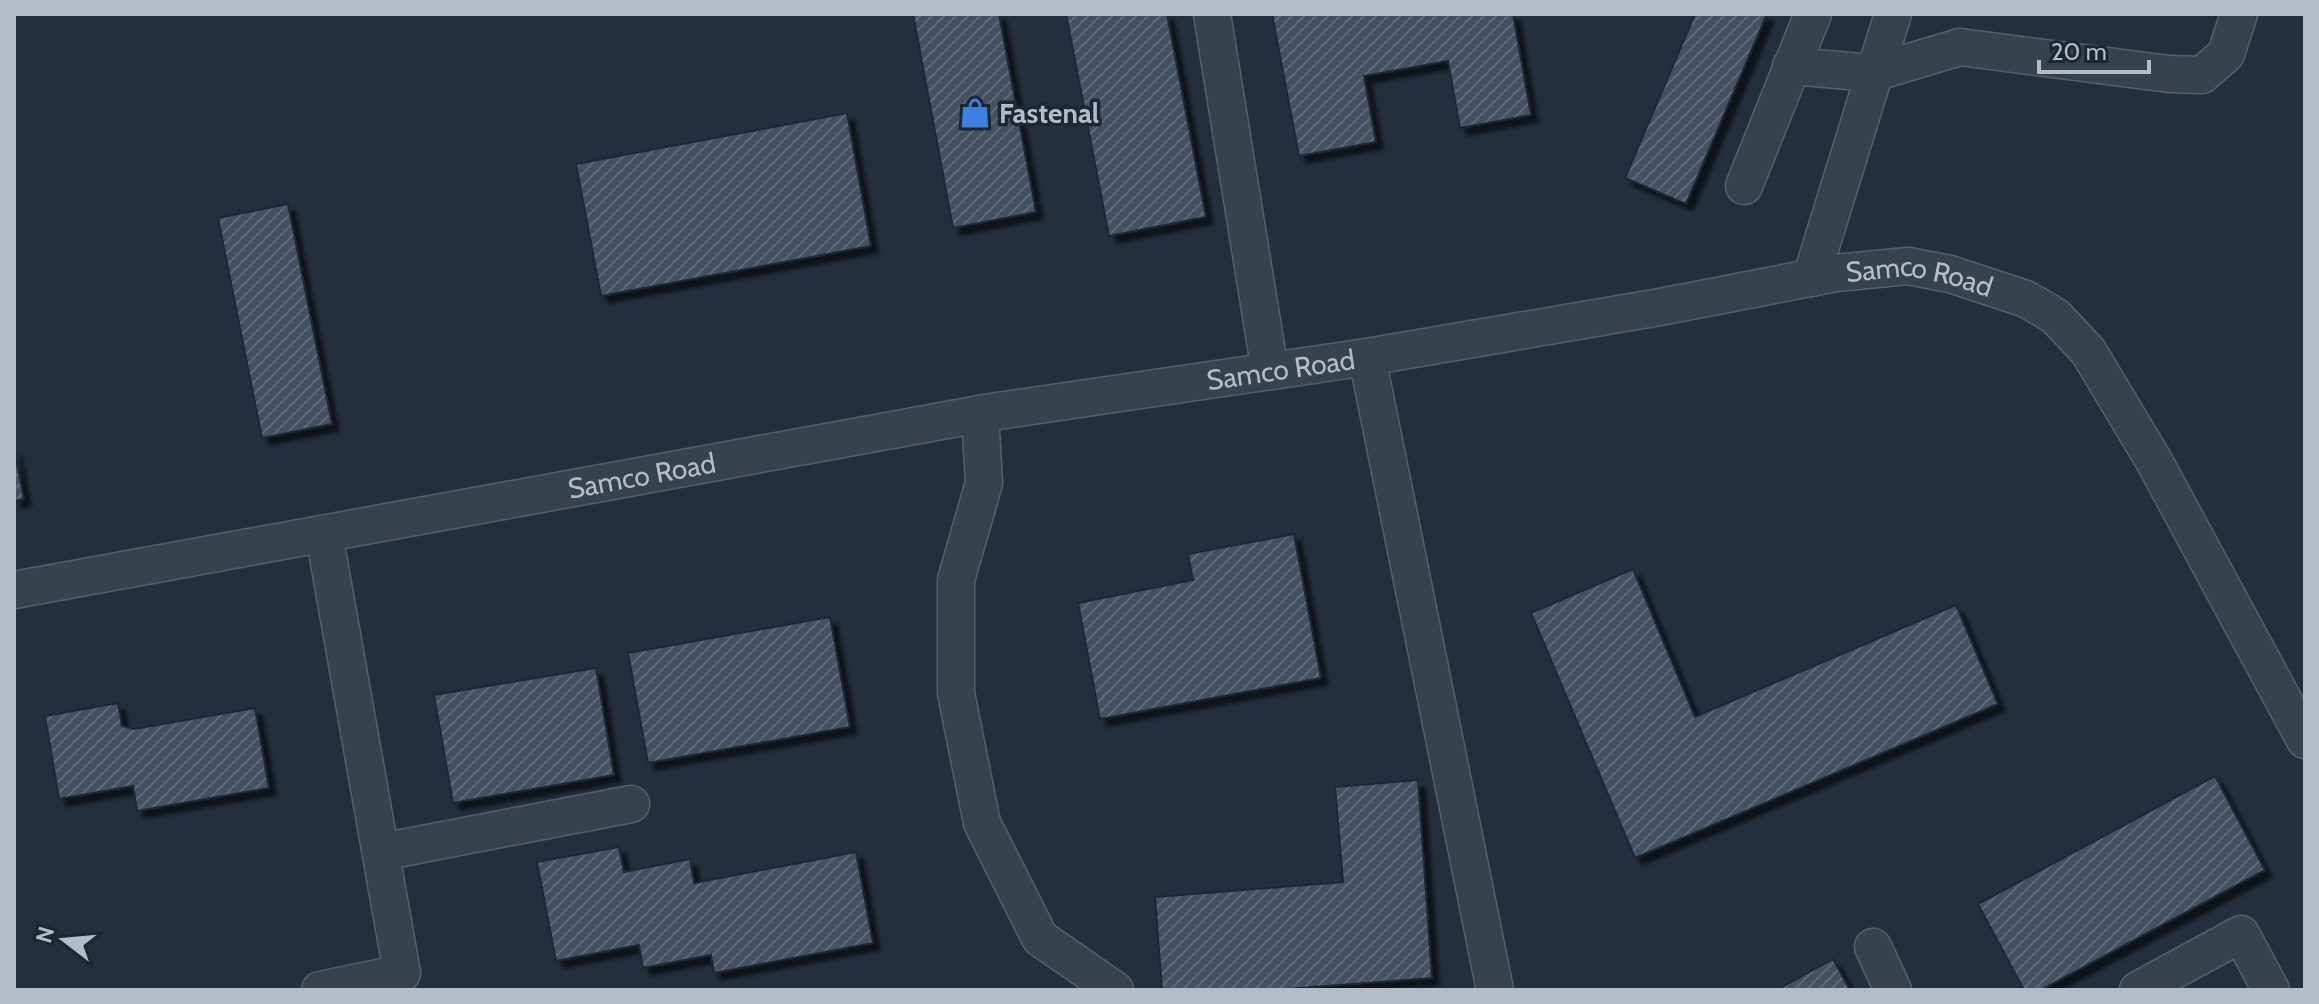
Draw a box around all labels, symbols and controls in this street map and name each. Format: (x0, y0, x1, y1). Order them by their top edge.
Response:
scale bar (2039, 24, 2149, 74)
text: 20 m (2051, 37, 2107, 66)
shop icon: Fastenal (958, 96, 992, 130)
place label: Fastenal (999, 96, 1099, 130)
street label: Samco Road (1844, 249, 1997, 304)
street label: Samco Road (1204, 342, 1357, 397)
street label: Samco Road (565, 446, 718, 506)
north arrow (24, 900, 104, 980)
text: N (30, 923, 60, 946)

